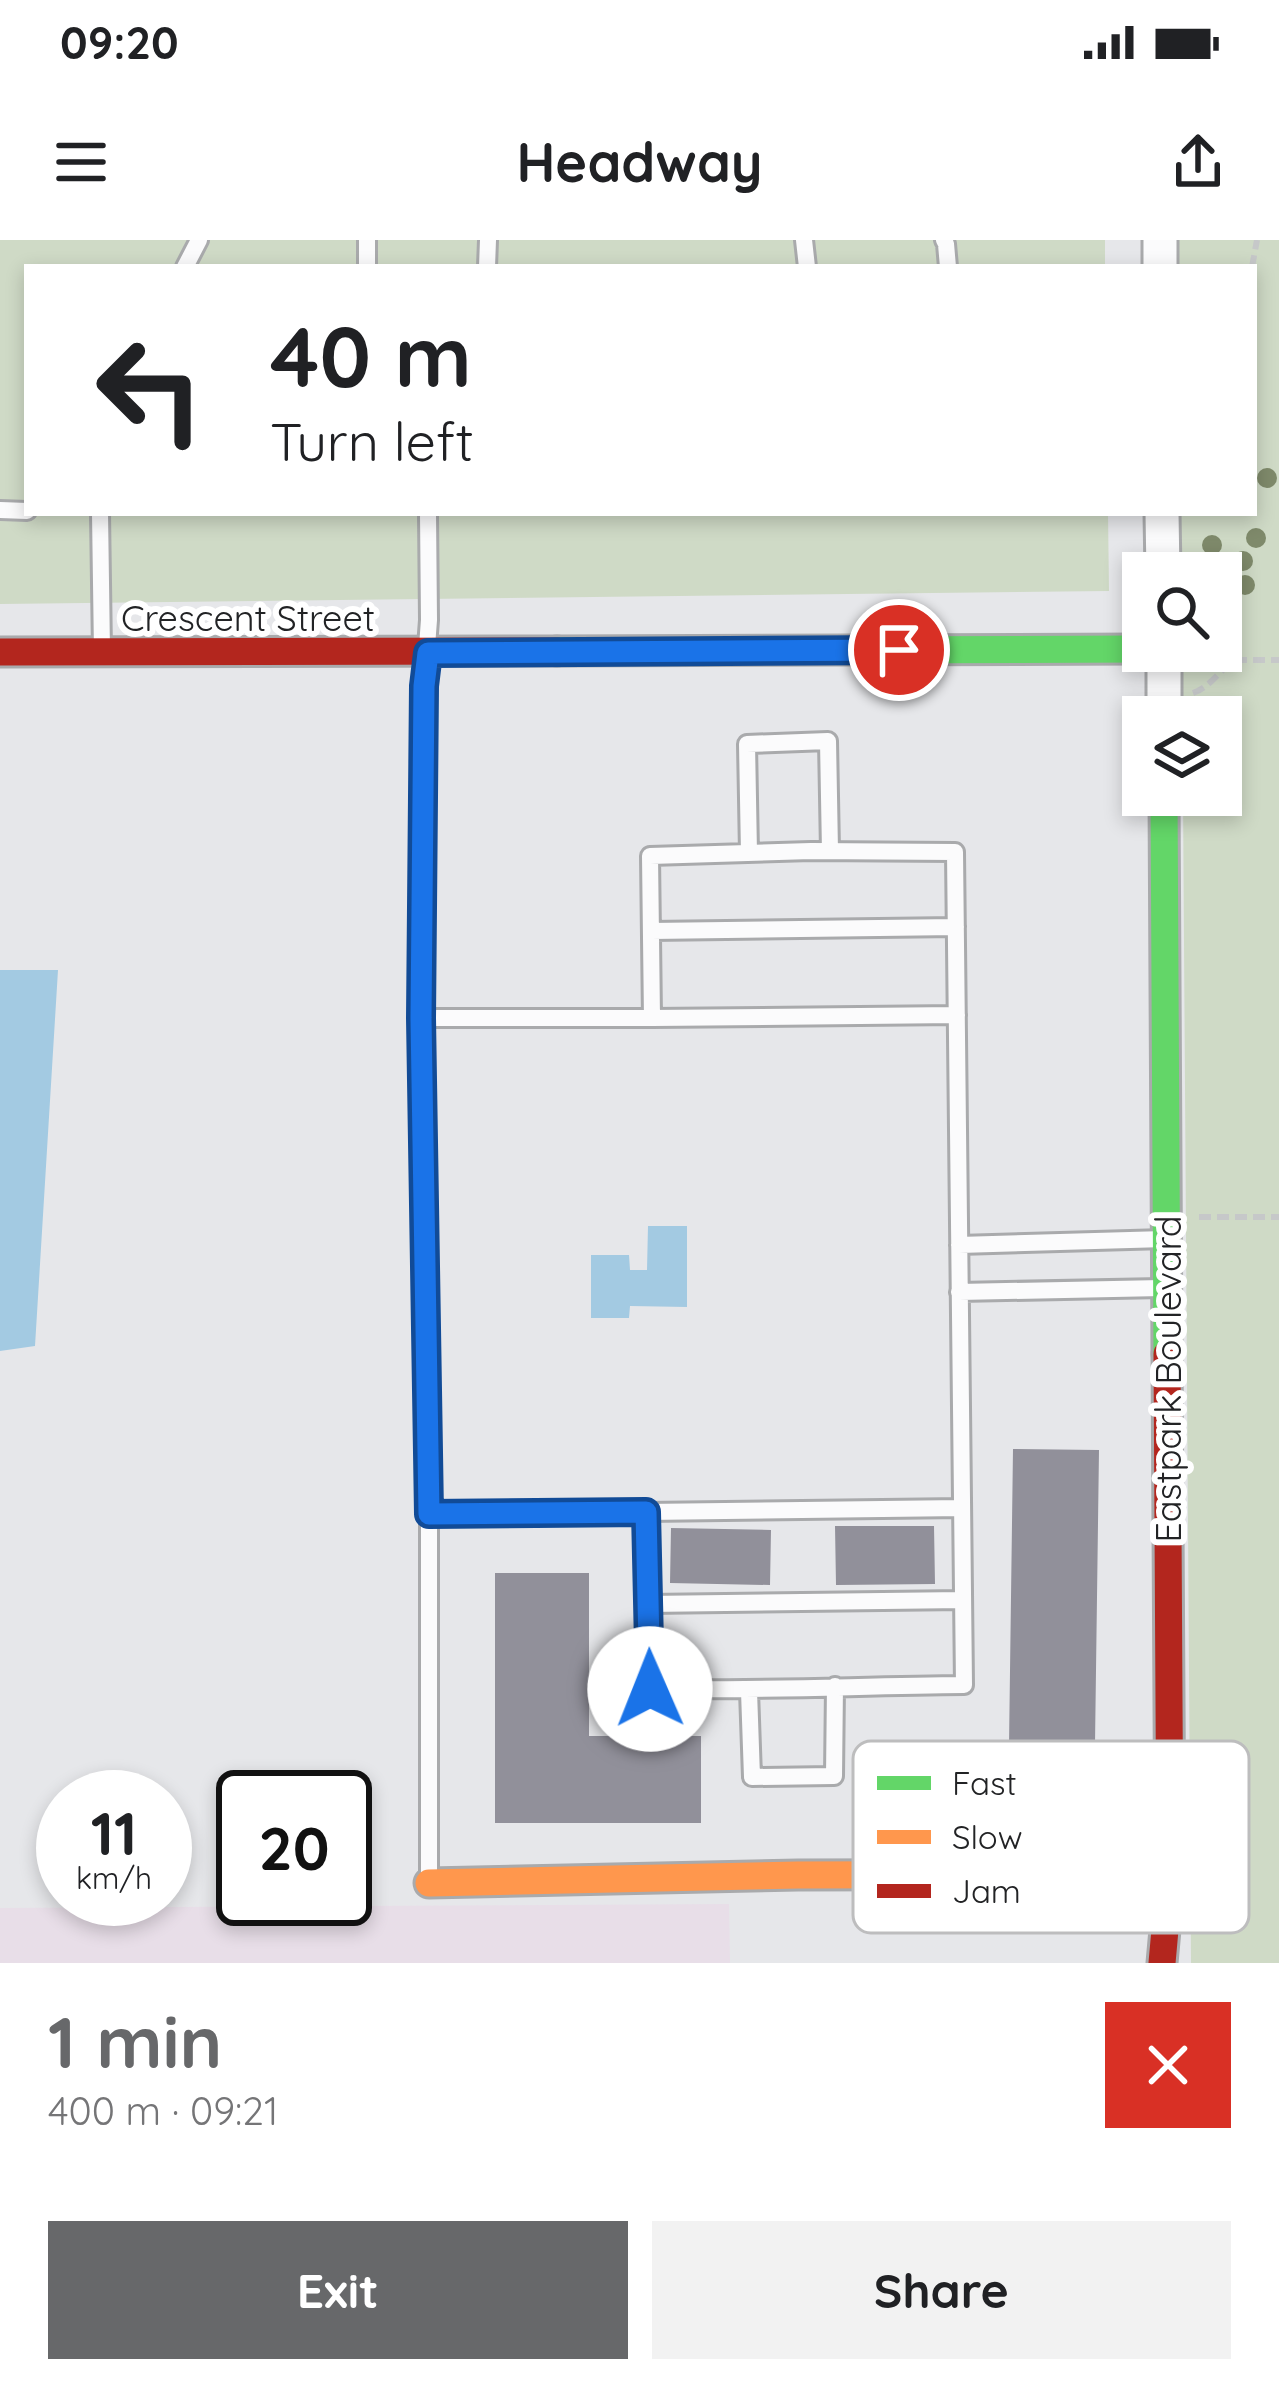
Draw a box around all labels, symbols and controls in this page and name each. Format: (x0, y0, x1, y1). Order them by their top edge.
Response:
text: 09:20 (60, 14, 179, 70)
text: Headway (516, 128, 763, 196)
icon: menu (48, 129, 114, 195)
icon: share (1165, 129, 1231, 195)
text: 40 m (270, 303, 472, 408)
icon: left (72, 312, 228, 468)
text: Turn left (270, 407, 474, 475)
map controls (1122, 552, 1242, 816)
button: search (1122, 552, 1242, 672)
street label: Crescent Street (121, 595, 375, 640)
pin (848, 599, 950, 701)
icon: arrive (866, 617, 932, 683)
button: layers (1122, 696, 1242, 816)
street label: Eastpark Boulevard (1145, 1215, 1190, 1543)
position arrow (587, 1626, 713, 1752)
legend (853, 1741, 1249, 1933)
text: Fast (952, 1762, 1017, 1803)
speed limit sign: 20 (216, 1770, 372, 1926)
text: 11 (91, 1795, 137, 1870)
text: Slow (952, 1816, 1023, 1857)
text: km/h (76, 1859, 152, 1897)
text: Jam (952, 1870, 1021, 1911)
text: 1 min (48, 1996, 222, 2086)
button: close (1105, 2002, 1231, 2128)
text: 400 m · 09:21 (48, 2086, 278, 2135)
button: Exit (48, 2221, 628, 2359)
button: Share (652, 2221, 1231, 2359)

